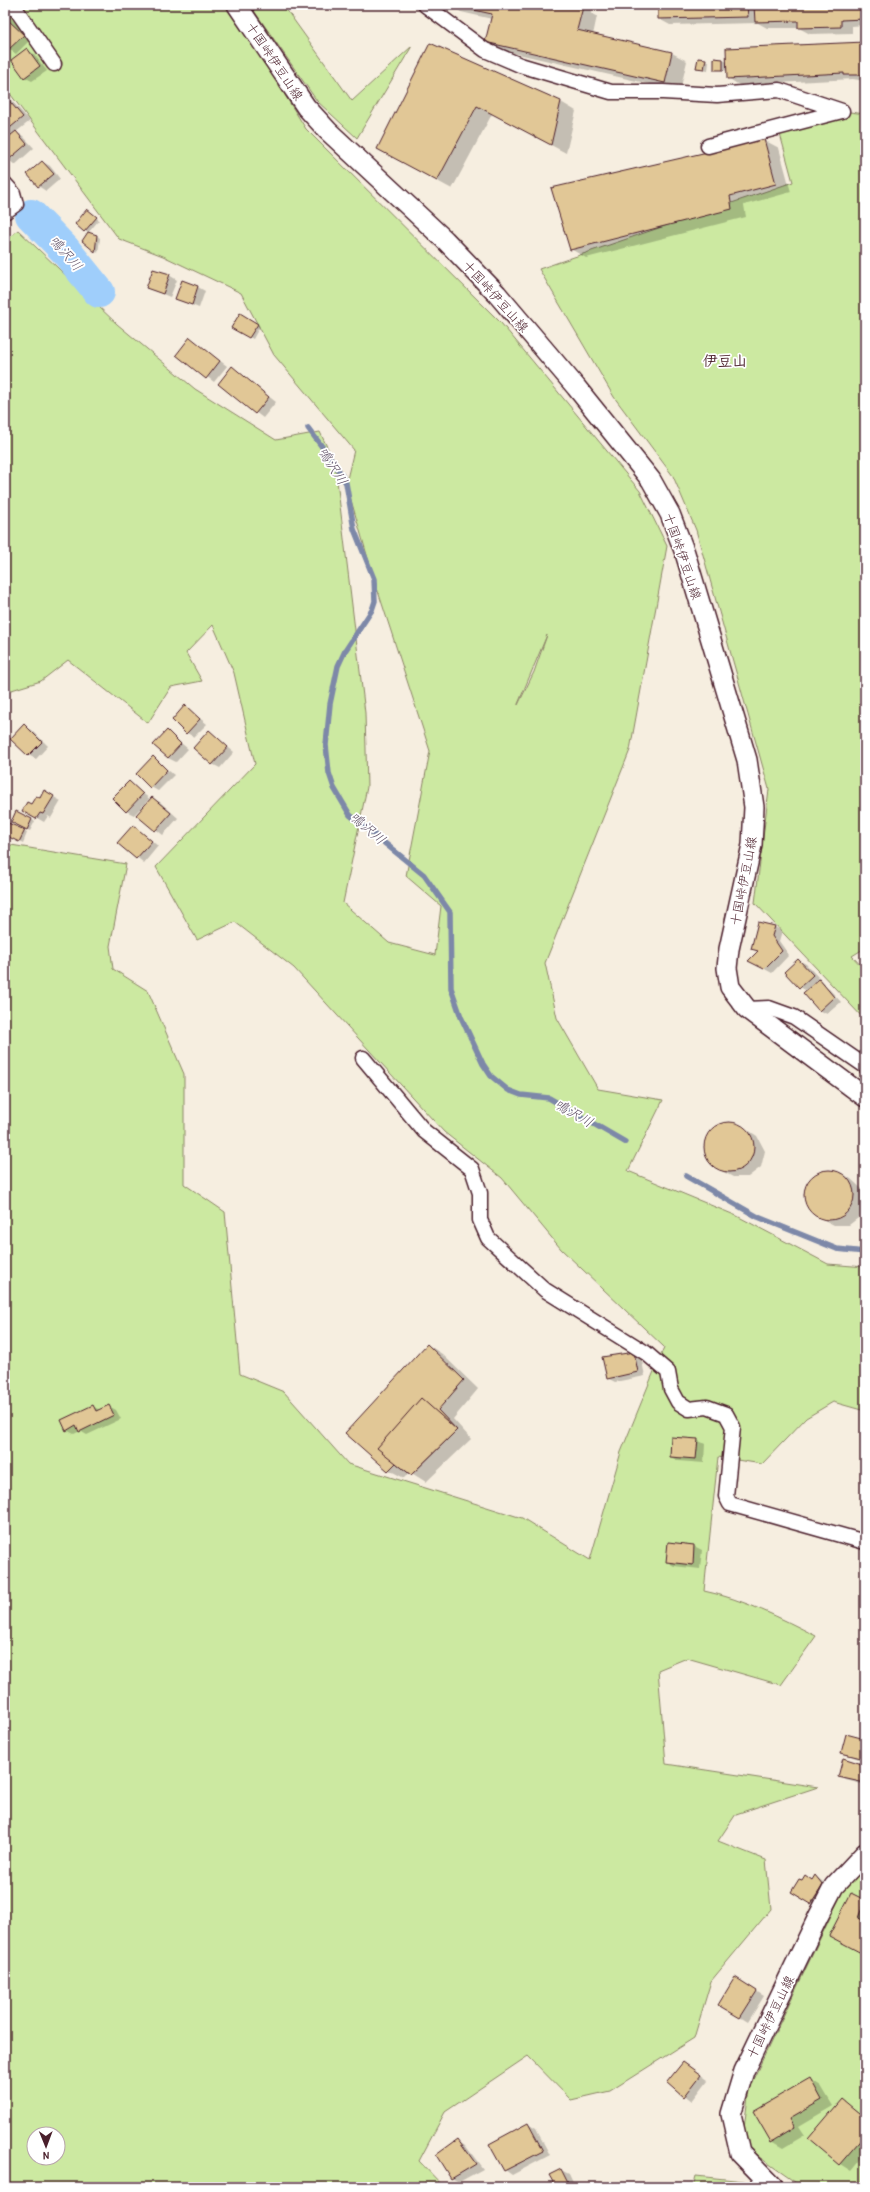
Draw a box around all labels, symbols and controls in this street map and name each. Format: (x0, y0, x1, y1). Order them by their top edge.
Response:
street label: 十国峠伊豆山線 (242, 18, 308, 105)
water label: 鳴沢川 (45, 231, 87, 275)
street label: 十国峠伊豆山線 (459, 256, 534, 337)
district label: 伊豆山 (702, 350, 748, 371)
water label: 鳴沢川 (314, 443, 353, 489)
street label: 十国峠伊豆山線 (660, 510, 707, 603)
water label: 鳴沢川 (346, 807, 390, 849)
street label: 十国峠伊豆山線 (725, 834, 761, 927)
water label: 鳴沢川 (551, 1094, 597, 1131)
street label: 十国峠伊豆山線 (742, 1971, 798, 2062)
north arrow (26, 2126, 66, 2166)
text: N (43, 2149, 49, 2163)

